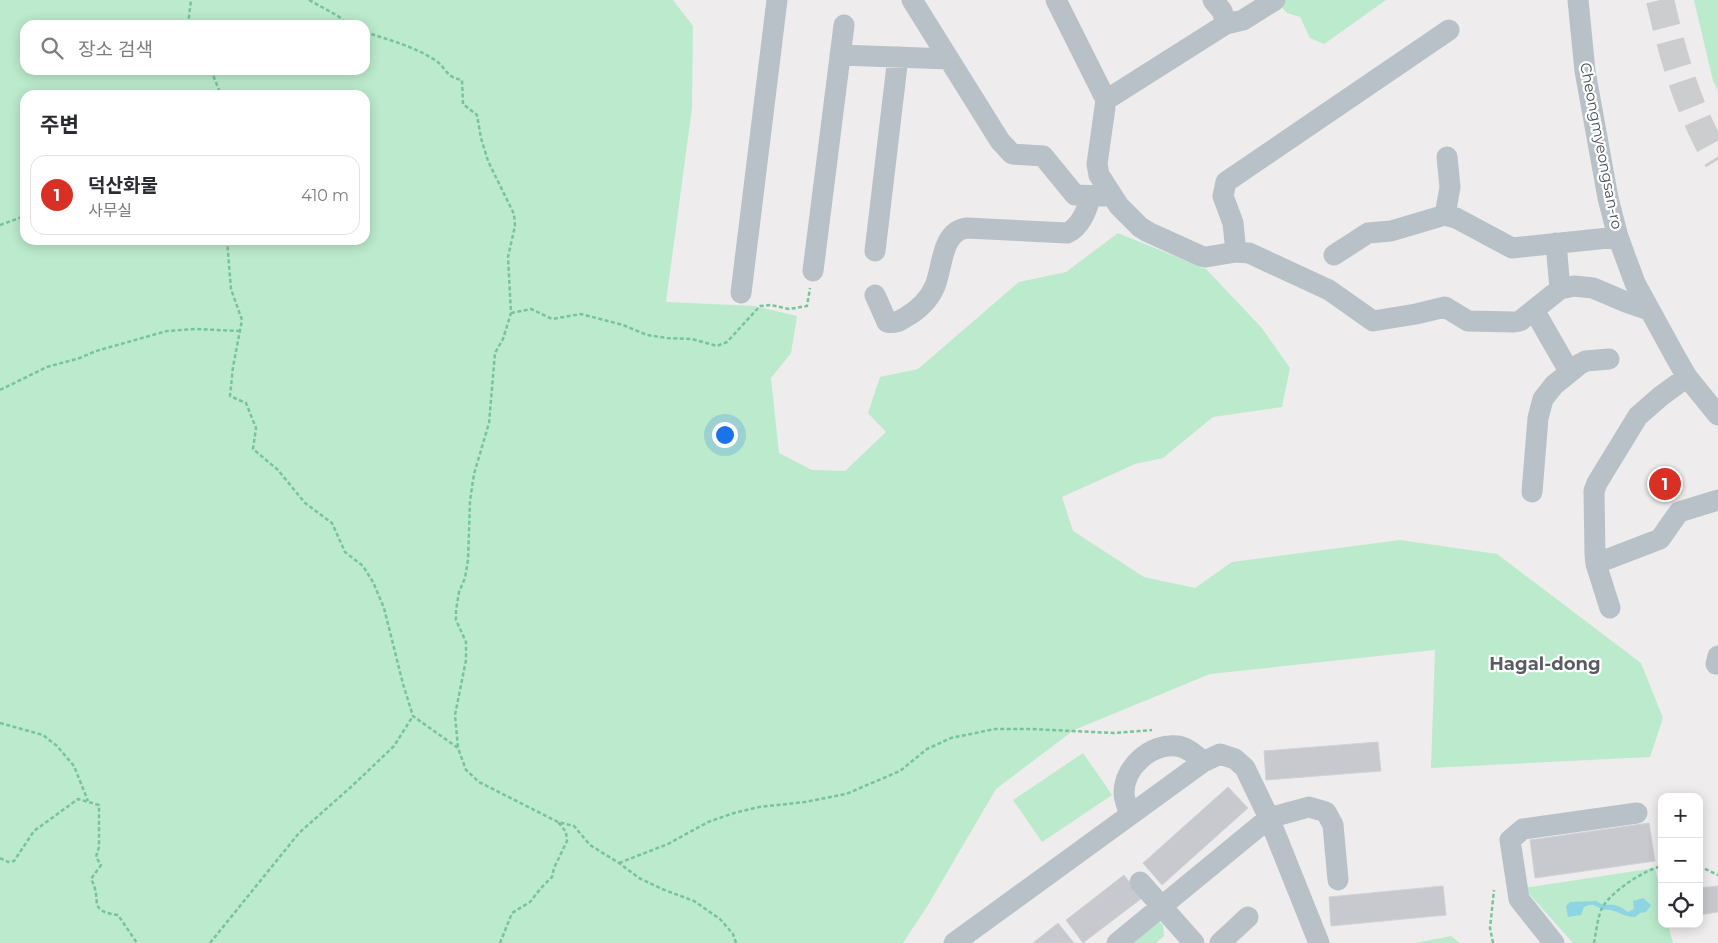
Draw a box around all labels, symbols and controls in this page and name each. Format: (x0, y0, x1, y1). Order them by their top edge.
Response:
search box (20, 20, 370, 75)
icon: search (38, 34, 66, 62)
text: 장소 검색 (78, 38, 153, 61)
street label: Cheongmyeongsan-ro (1576, 61, 1627, 231)
text: 주변 (40, 112, 79, 137)
text: 덕산화물 (88, 174, 158, 197)
text: 1 (54, 186, 60, 205)
text: 410 m (301, 186, 349, 205)
text: 사무실 (88, 201, 132, 220)
your location (712, 422, 738, 448)
pin: 1 (1649, 465, 1681, 503)
district label: Hagal-dong (1489, 653, 1601, 675)
map controls (1658, 793, 1703, 928)
button: + (1658, 793, 1703, 838)
button: − (1658, 838, 1703, 883)
button: locate (1658, 883, 1703, 928)

